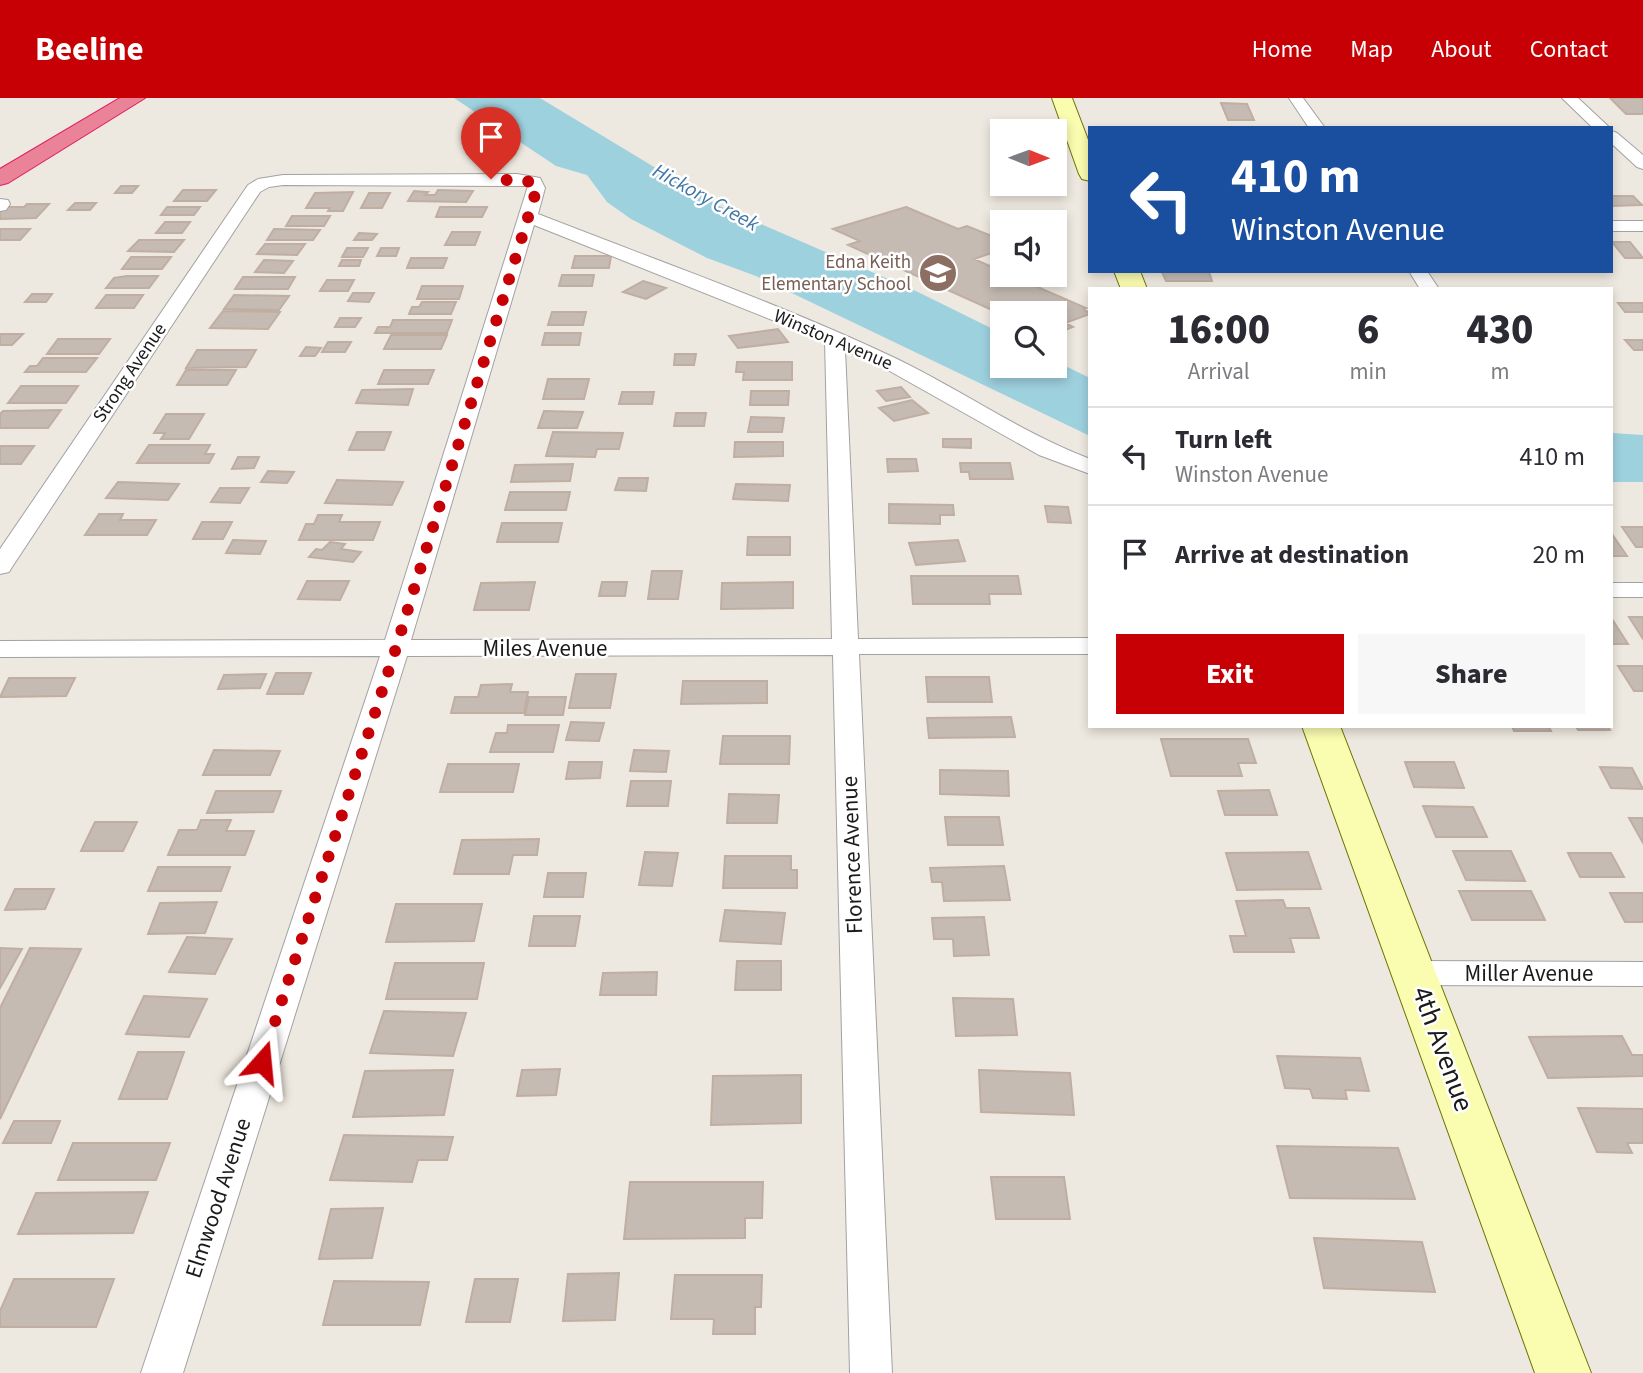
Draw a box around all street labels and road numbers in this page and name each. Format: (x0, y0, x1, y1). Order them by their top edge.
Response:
street label: Winston Avenue (769, 303, 897, 377)
street label: Strong Avenue (87, 318, 173, 428)
street label: Miles Avenue (483, 632, 607, 665)
street label: Florence Avenue (833, 775, 871, 935)
street label: Miller Avenue (1465, 957, 1593, 990)
street label: 4th Avenue (1402, 981, 1484, 1117)
street label: Elmwood Avenue (177, 1114, 259, 1282)

